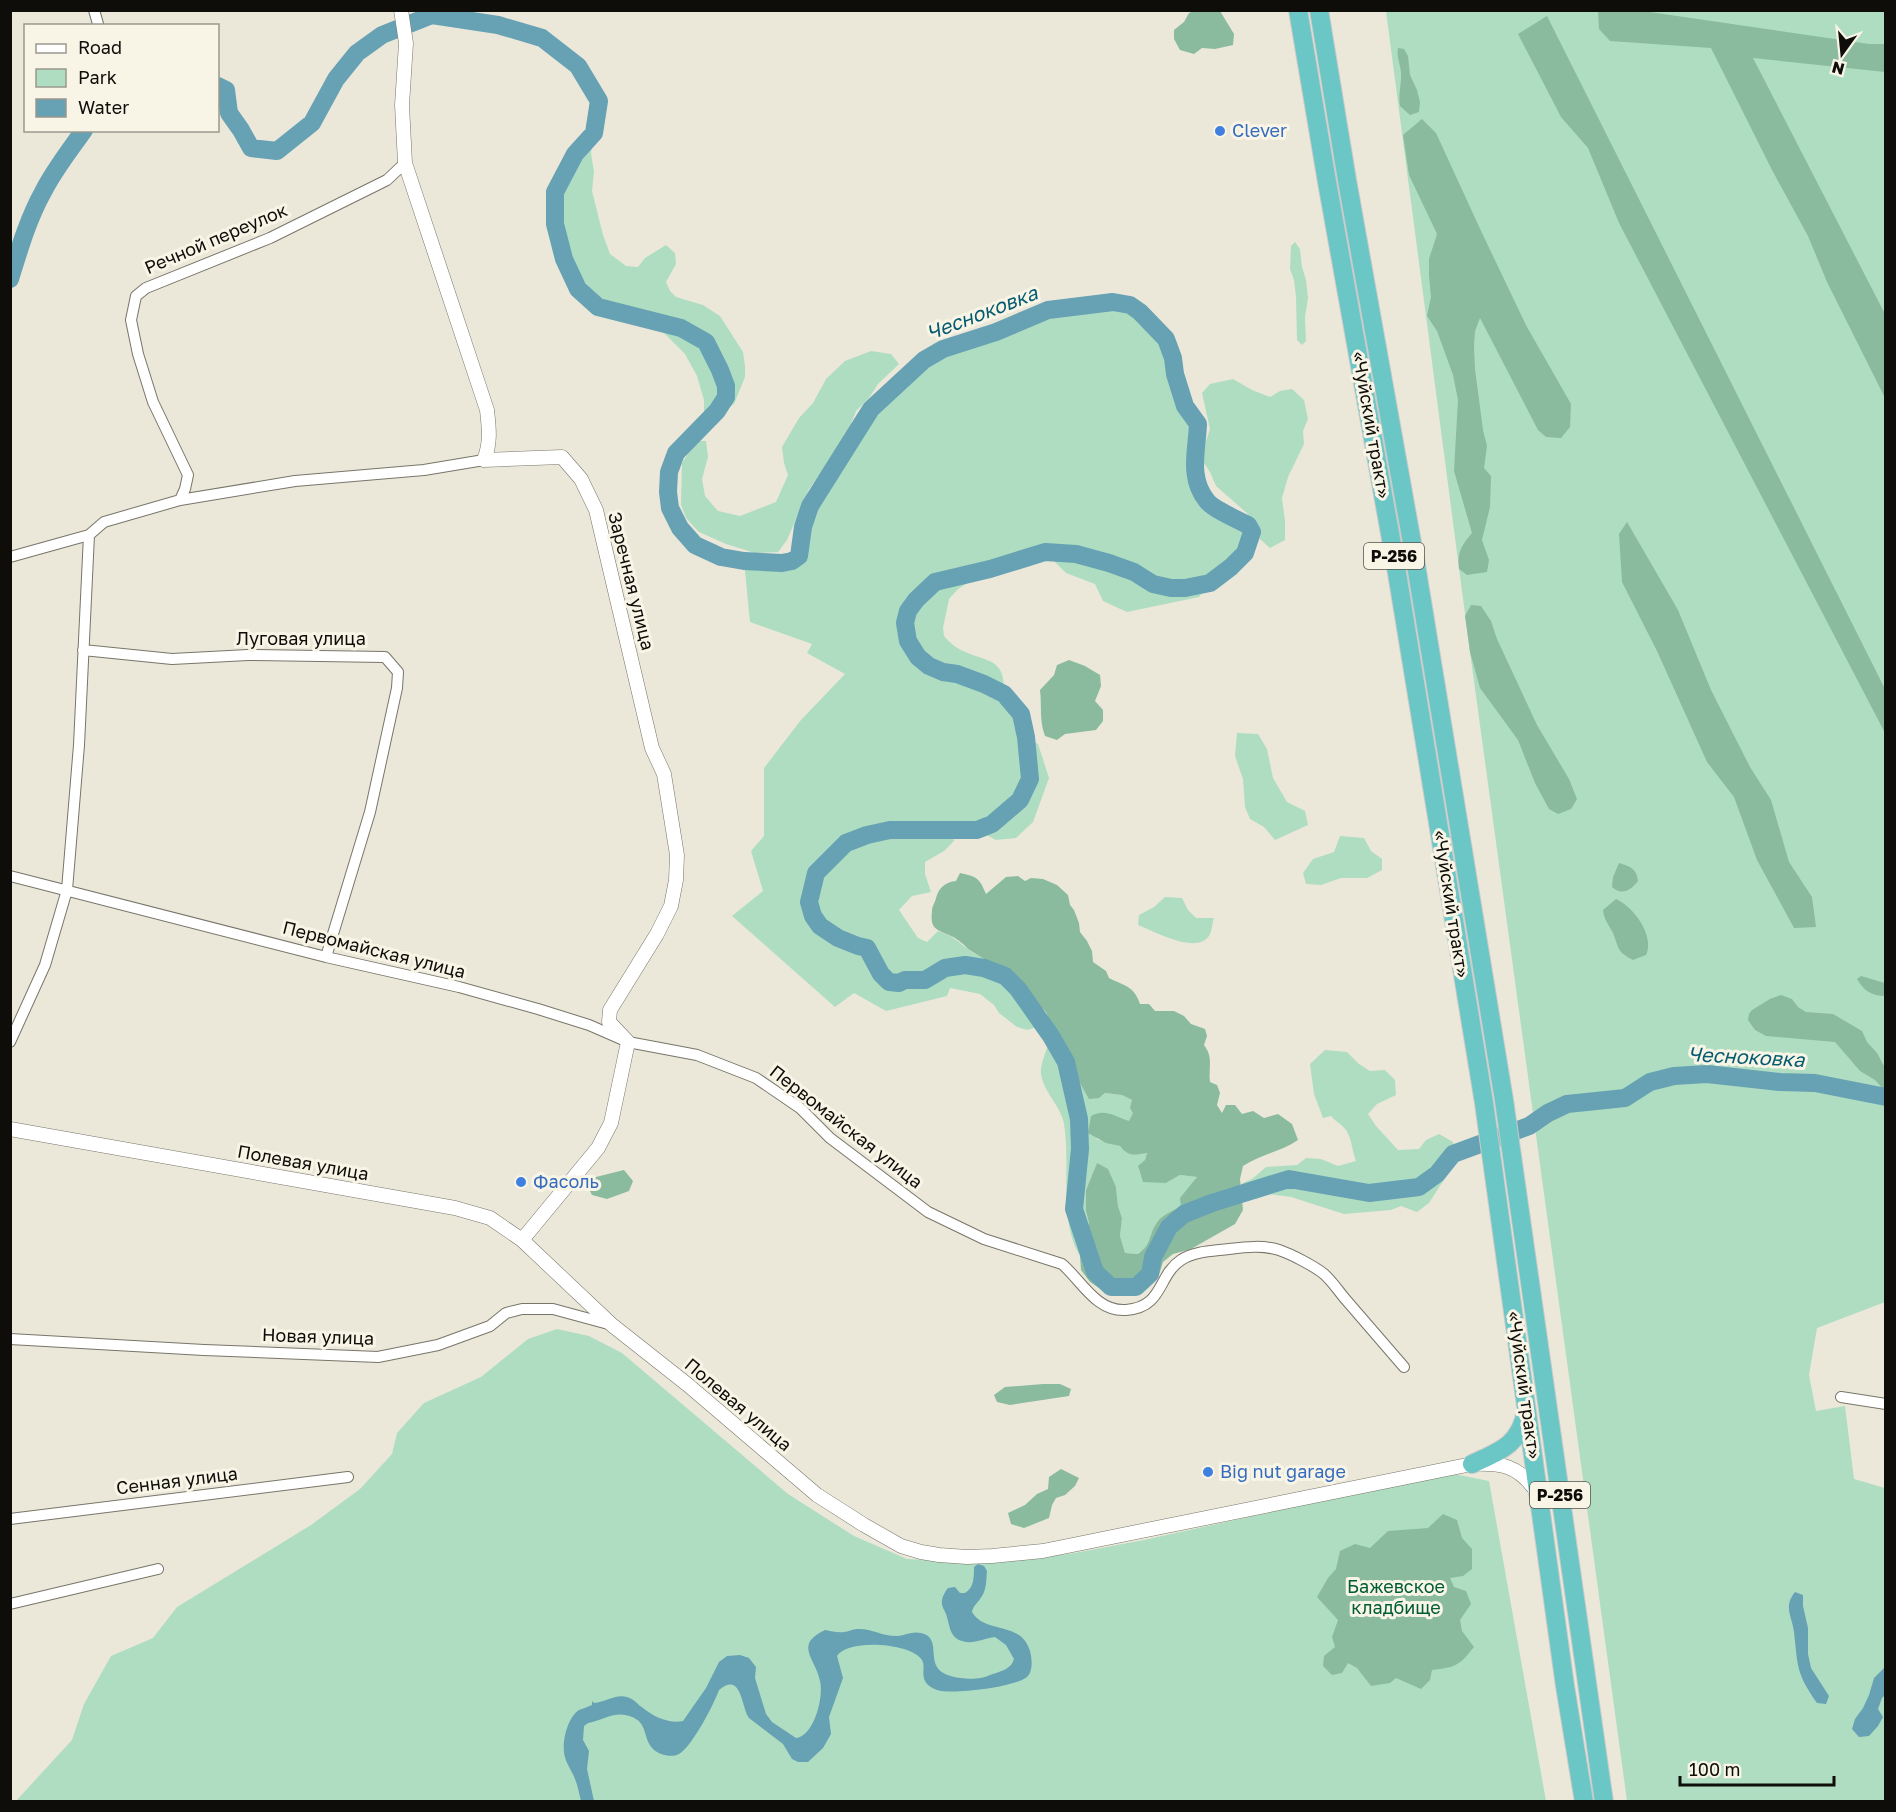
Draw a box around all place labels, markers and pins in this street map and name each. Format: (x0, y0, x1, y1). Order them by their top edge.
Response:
place label: Clever (1232, 119, 1287, 141)
marker: Clever (1213, 124, 1227, 138)
place label: Фасоль (533, 1170, 599, 1192)
marker: Фасоль (514, 1175, 528, 1189)
place label: Big nut garage (1220, 1460, 1346, 1482)
marker: Big nut garage (1201, 1465, 1215, 1479)

